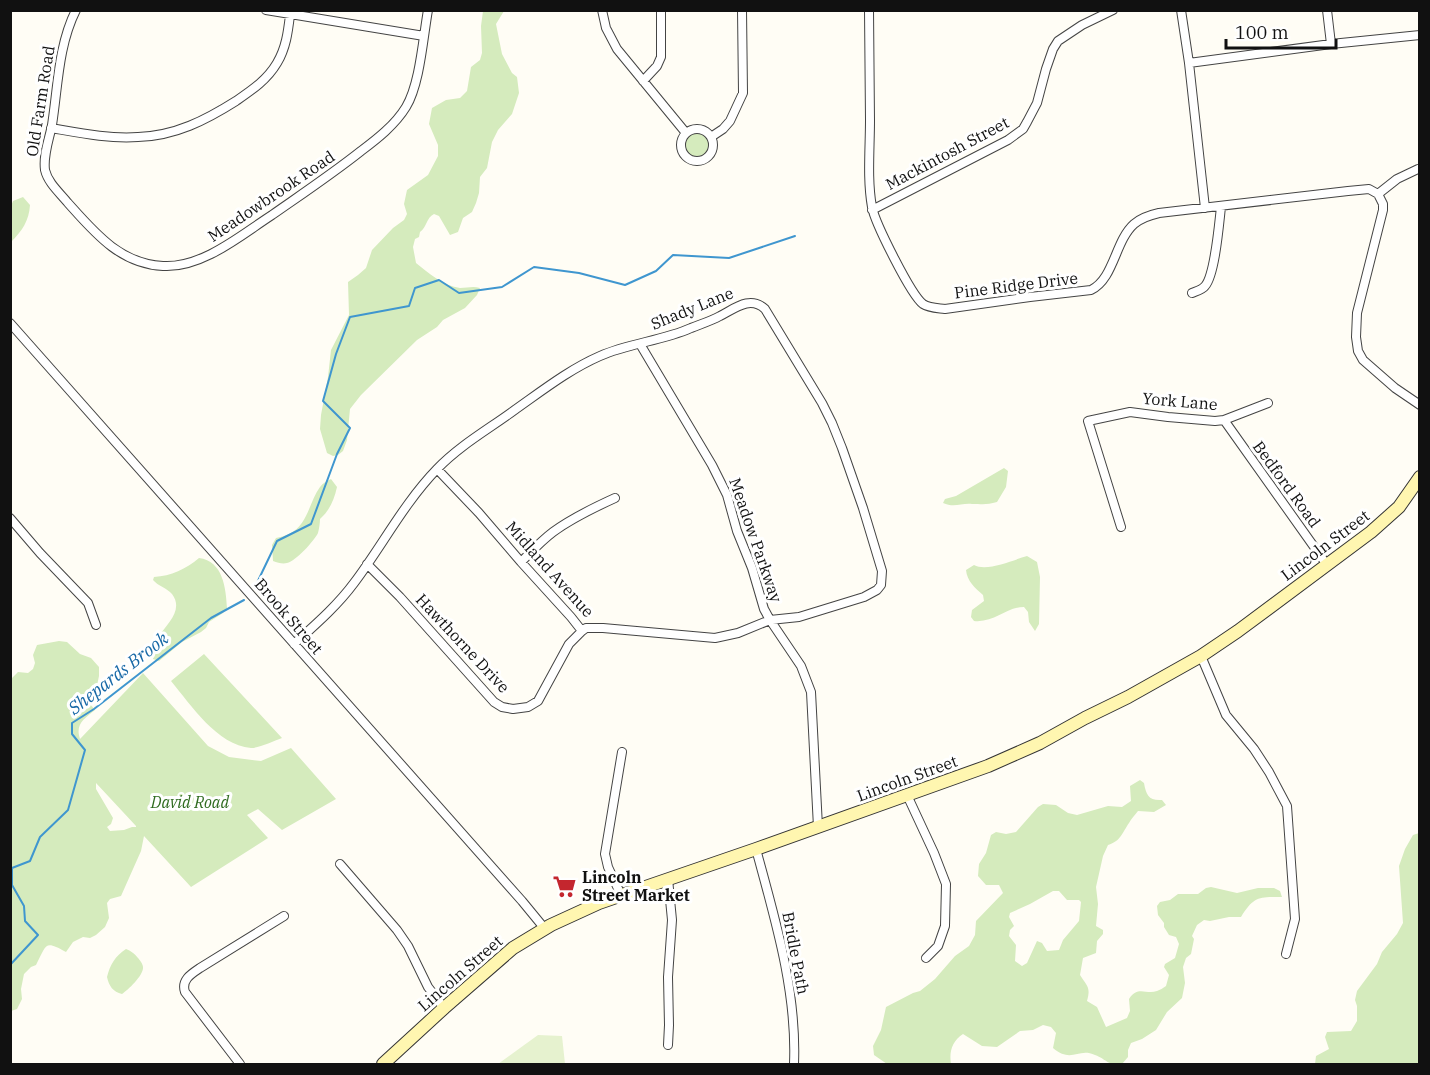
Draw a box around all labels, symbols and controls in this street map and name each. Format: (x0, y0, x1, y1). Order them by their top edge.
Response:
scale bar (1226, 12, 1336, 50)
text: 100 m (1235, 21, 1289, 44)
street label: Old Farm Road (21, 44, 59, 158)
street label: Mackintosh Street (882, 112, 1012, 194)
street label: Meadowbrook Road (204, 146, 338, 246)
street label: Pine Ridge Drive (953, 267, 1079, 303)
street label: Shady Lane (648, 282, 736, 334)
street label: York Lane (1142, 388, 1218, 414)
street label: Bedford Road (1249, 437, 1325, 531)
street label: Meadow Parkway (725, 475, 787, 605)
street label: Lincoln Street (1277, 505, 1373, 585)
street label: Midland Avenue (502, 517, 598, 621)
street label: Brook Street (251, 574, 328, 658)
street label: Hawthorne Drive (412, 589, 514, 697)
water label: Shepards Brook (62, 626, 173, 720)
street label: Lincoln Street (854, 750, 960, 805)
park label: David Road (150, 792, 230, 812)
place label: Lincoln Street Market (582, 867, 690, 905)
supermarket icon: Lincoln Street Market (551, 873, 577, 899)
street label: Bridle Path (778, 910, 814, 996)
street label: Lincoln Street (414, 931, 507, 1015)

